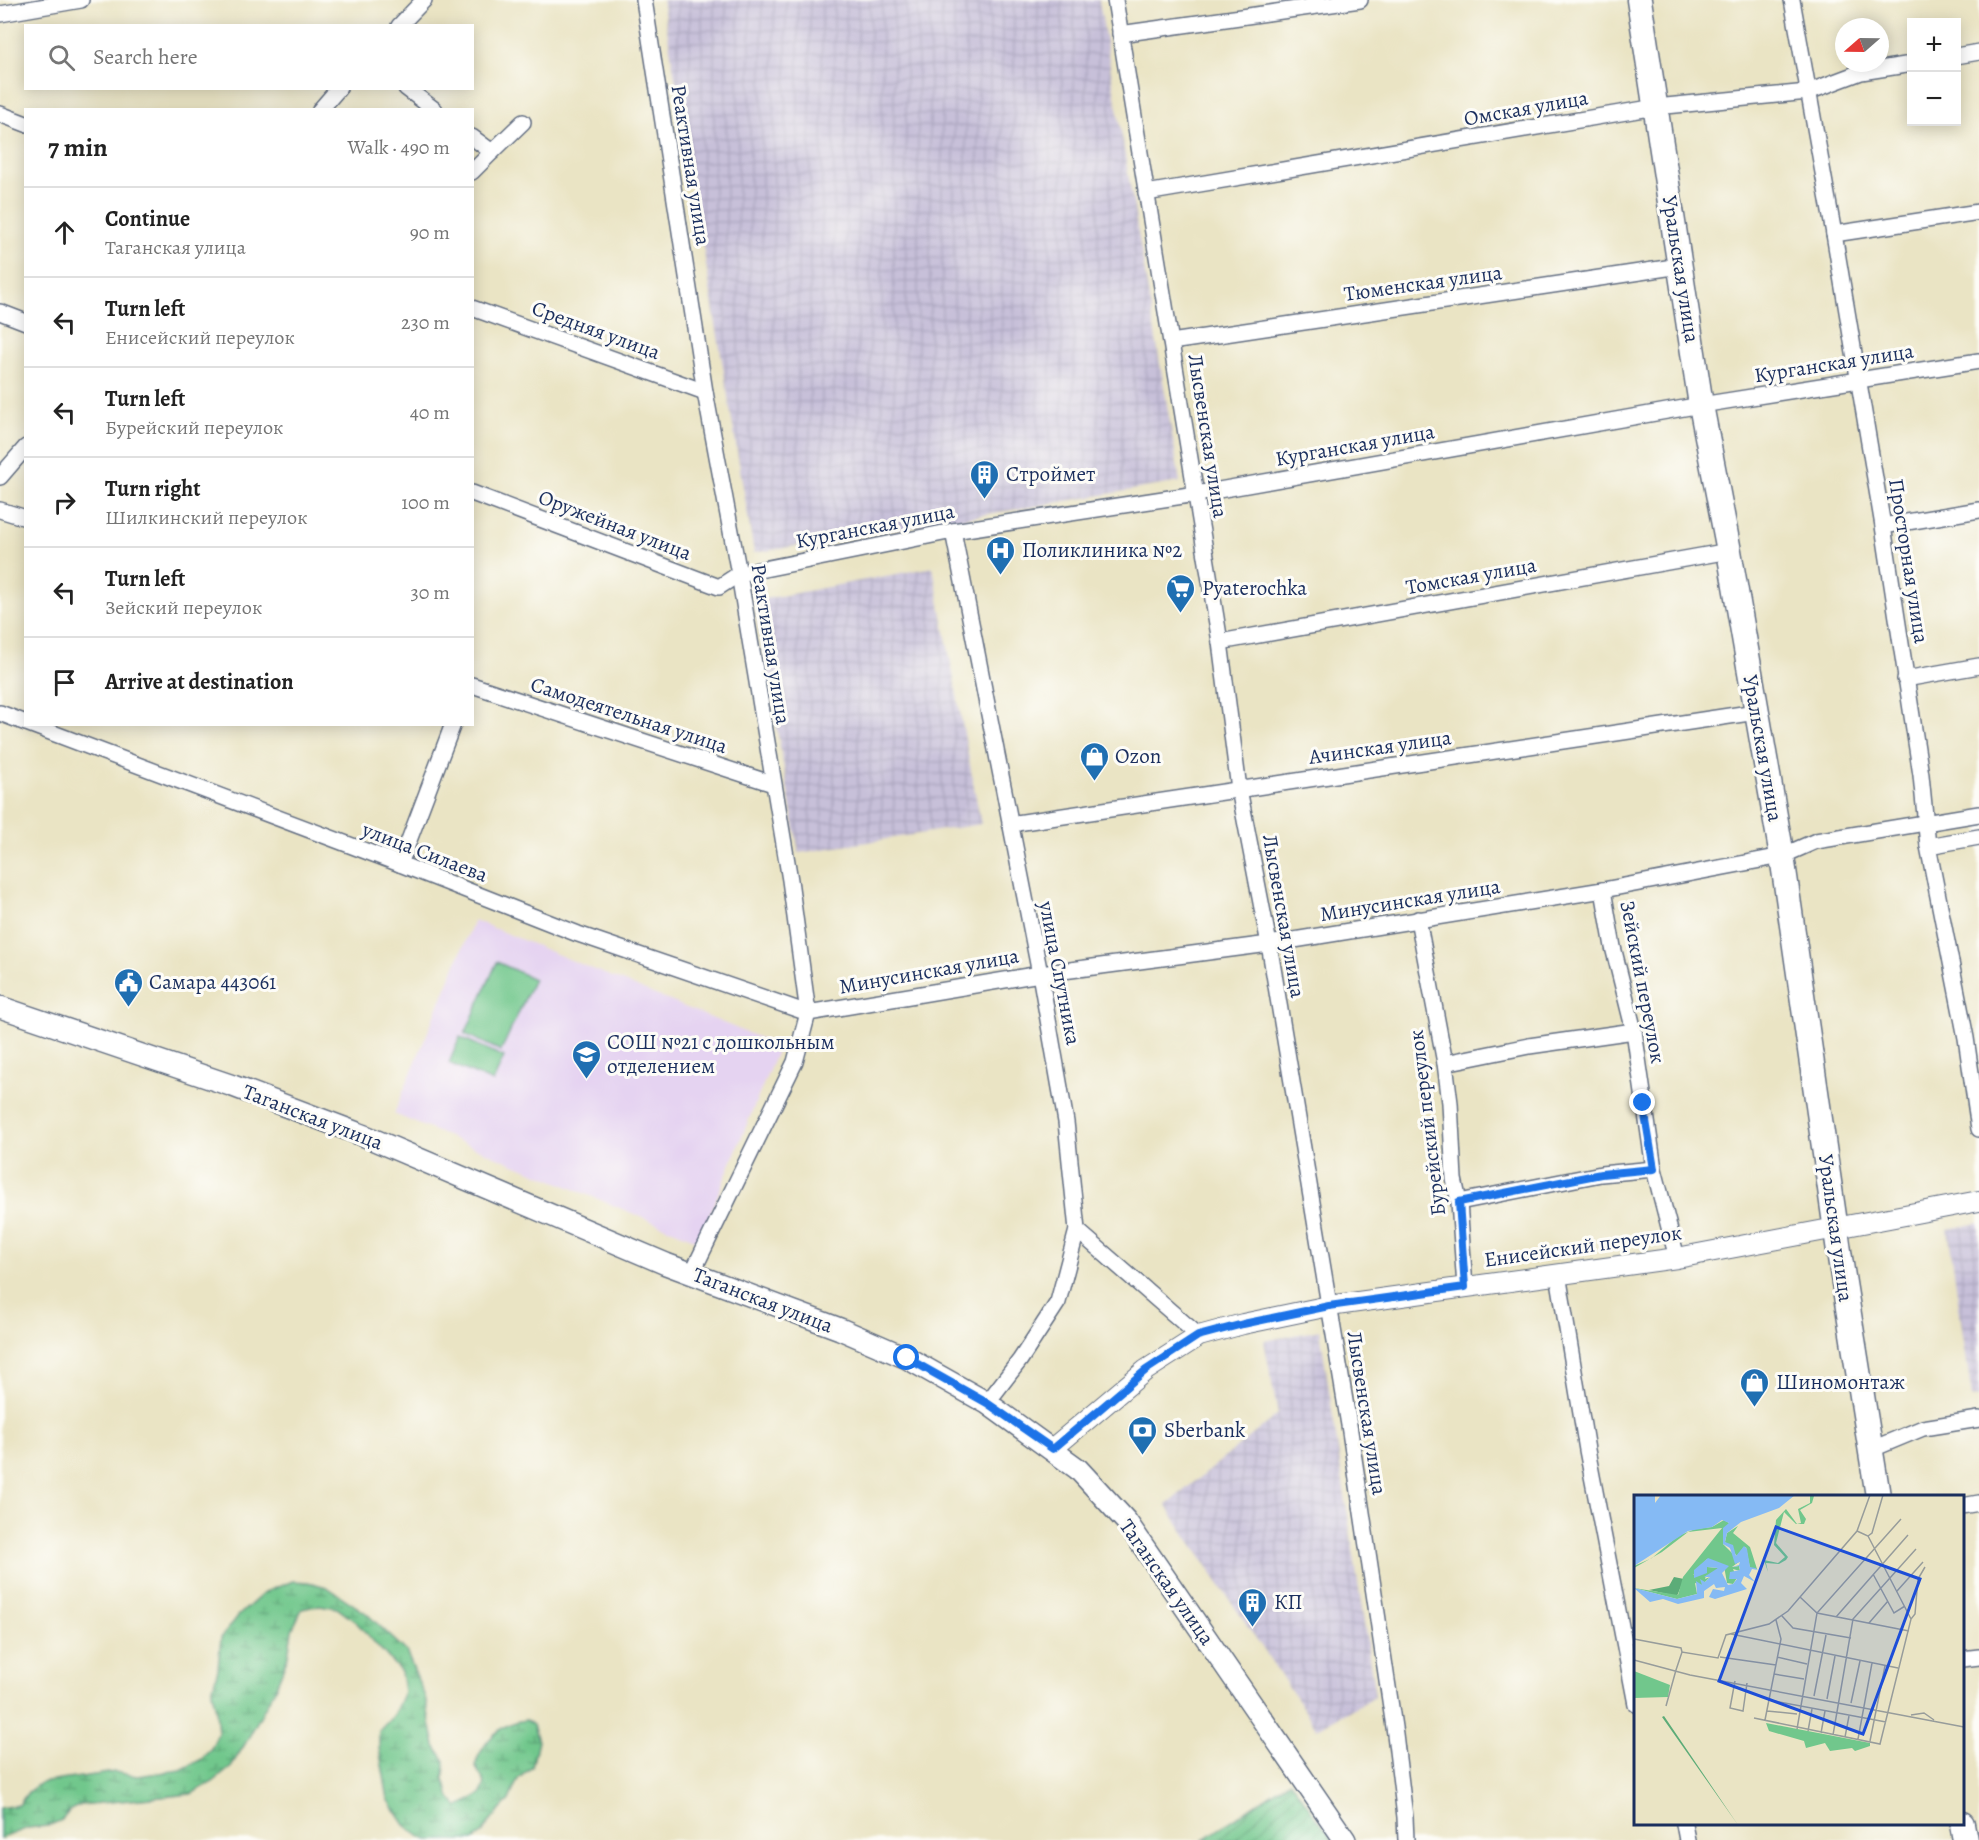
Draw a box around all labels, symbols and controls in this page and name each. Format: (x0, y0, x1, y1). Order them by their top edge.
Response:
north arrow (1835, 18, 1889, 72)
map controls (1907, 18, 1961, 126)
button: + (1907, 18, 1961, 72)
search box (24, 24, 474, 90)
icon: search (45, 41, 78, 74)
text: Search here (93, 42, 198, 72)
button: − (1907, 72, 1961, 126)
street label: Реактивная улица (664, 83, 718, 248)
street label: Омская улица (1462, 83, 1591, 133)
text: 7 min (48, 130, 108, 165)
text: Walk · 490 m (348, 134, 450, 161)
street label: Уральская улица (1656, 193, 1707, 345)
text: Continue (105, 204, 190, 234)
icon: ahead (48, 216, 81, 249)
text: 90 m (410, 219, 450, 246)
text: Таганская улица (105, 234, 246, 261)
street label: Тюменская улица (1342, 258, 1504, 308)
text: Turn left (105, 294, 185, 324)
street label: Средняя улица (528, 294, 664, 366)
icon: left (48, 306, 81, 339)
text: 230 m (401, 309, 450, 336)
text: Енисейский переулок (105, 324, 295, 351)
street label: Курганская улица (1752, 337, 1916, 389)
street label: Лысвенская улица (1181, 352, 1235, 520)
text: Turn left (105, 384, 185, 414)
icon: left (48, 396, 81, 429)
text: 40 m (410, 399, 450, 426)
text: Бурейский переулок (105, 414, 283, 441)
street label: Курганская улица (1273, 417, 1437, 473)
building icon: Строймет (969, 458, 1001, 500)
place label: Строймет (1006, 460, 1095, 488)
text: Turn right (105, 474, 201, 504)
street label: Просторная улица (1882, 477, 1936, 646)
street label: Оружейная улица (534, 483, 696, 567)
icon: right (48, 486, 81, 519)
text: 100 m (401, 489, 450, 516)
street label: Курганская улица (793, 497, 957, 555)
text: Шилкинский переулок (105, 504, 308, 531)
hospital icon: Поликлиника №2 (985, 534, 1017, 576)
place label: Поликлиника №2 (1022, 536, 1182, 564)
street label: Томская улица (1404, 551, 1539, 601)
street label: Реактивная улица (744, 562, 798, 727)
text: Turn left (105, 564, 185, 594)
supermarket icon: Pyaterochka (1165, 572, 1197, 614)
place label: Pyaterochka (1202, 574, 1307, 602)
icon: left (48, 576, 81, 609)
text: 30 m (410, 579, 450, 606)
text: Зейский переулок (105, 594, 262, 621)
icon: arrive (48, 666, 81, 699)
text: Arrive at destination (105, 667, 294, 697)
street label: Самодеятельная улица (527, 670, 731, 760)
street label: Уральская улица (1736, 672, 1790, 824)
street label: Ачинская улица (1306, 723, 1453, 771)
shop icon: Ozon (1078, 740, 1110, 782)
place label: Ozon (1115, 742, 1161, 770)
street label: улица Силаева (357, 815, 492, 889)
street label: Лысвенская улица (1256, 832, 1312, 1000)
street label: Минусинская улица (1318, 872, 1502, 928)
street label: улица Спутника (1032, 898, 1088, 1048)
street label: Зейский переулок (1614, 898, 1673, 1066)
street label: Минусинская улица (837, 941, 1021, 1001)
public building icon: Самара 443061 (112, 966, 144, 1008)
place label: Самара 443061 (149, 968, 276, 996)
place label: СОШ №21 с дошкольным отделением (607, 1028, 835, 1080)
street label: Бурейский переулок (1402, 1028, 1452, 1218)
school or university icon: СОШ №21 с дошкольным отделением (570, 1038, 602, 1080)
street label: Таганская улица (239, 1077, 387, 1157)
route end (1629, 1089, 1655, 1115)
street label: Уральская улица (1812, 1152, 1860, 1304)
street label: Енисейский переулок (1482, 1218, 1684, 1274)
street label: Таганская улица (689, 1260, 837, 1340)
street label: Лысвенская улица (1340, 1329, 1394, 1497)
route start (893, 1344, 919, 1370)
shop icon: Шиномонтаж (1739, 1366, 1771, 1408)
place label: Шиномонтаж (1776, 1368, 1905, 1396)
bank icon: Sberbank (1127, 1414, 1159, 1456)
place label: Sberbank (1164, 1416, 1246, 1444)
inset map (1634, 1495, 1964, 1825)
street label: Таганская улица (1113, 1513, 1221, 1651)
building icon: КП (1237, 1586, 1269, 1628)
place label: КП (1274, 1588, 1302, 1616)

